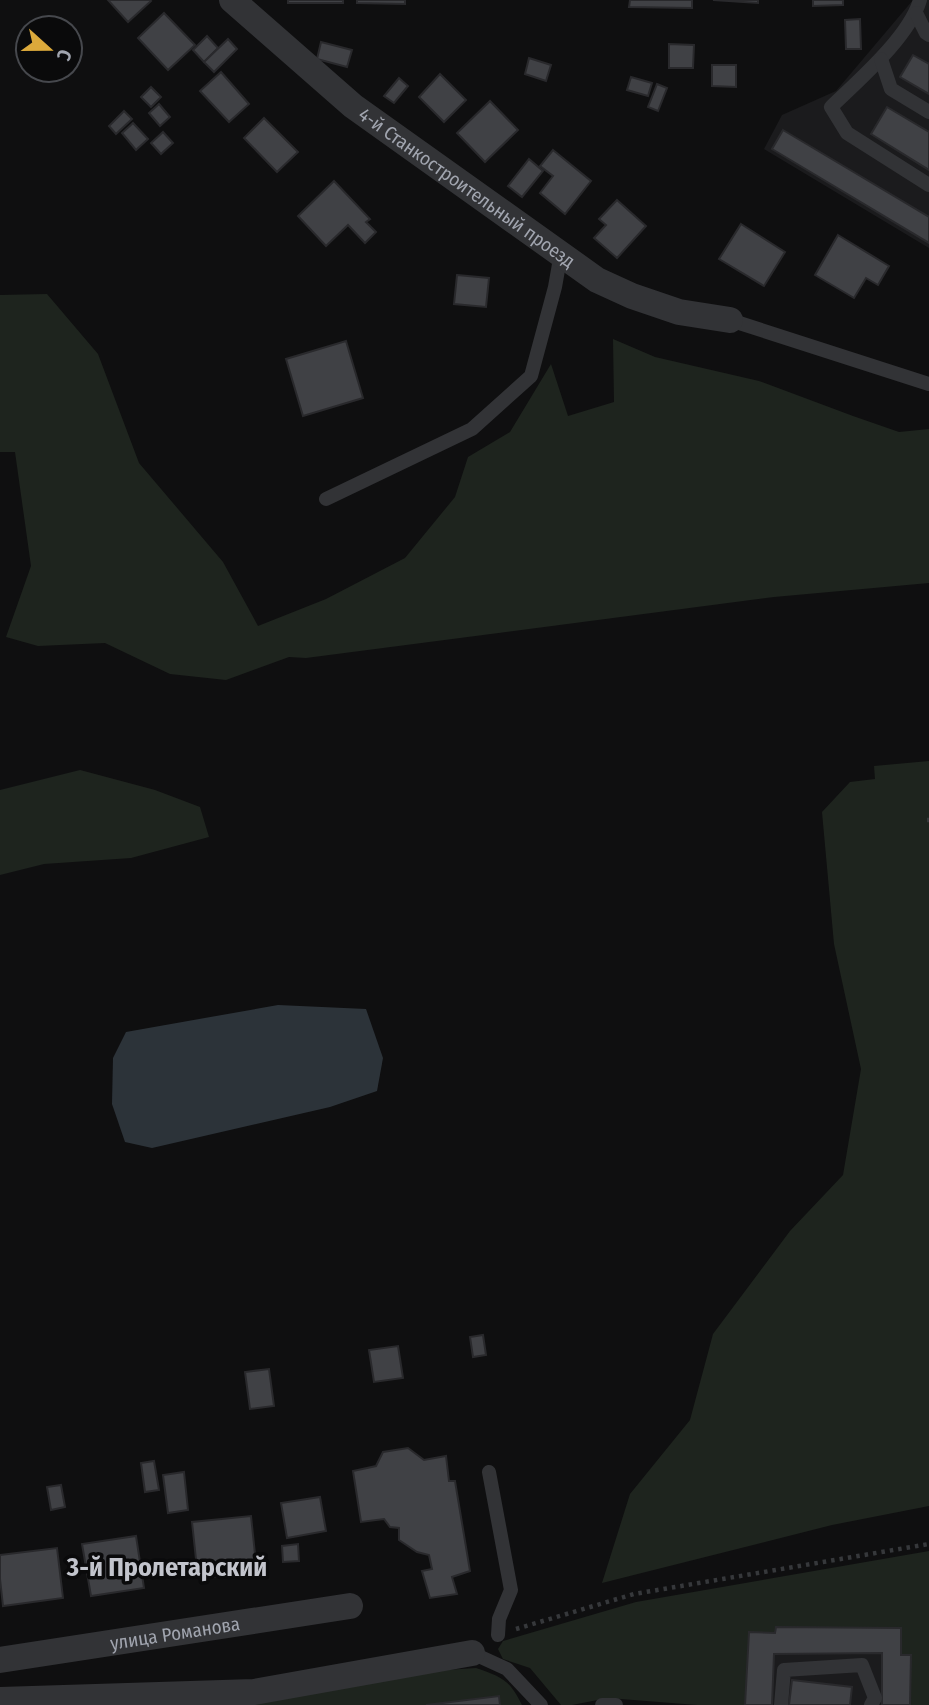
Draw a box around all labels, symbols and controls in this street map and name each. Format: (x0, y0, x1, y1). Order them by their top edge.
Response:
north arrow (14, 14, 84, 84)
text: С (52, 46, 77, 64)
street label: 4-й Станкостроительный проезд (354, 103, 580, 273)
district label: 3-й Пролетарский (66, 1552, 267, 1583)
street label: улица Романова (108, 1612, 242, 1655)

